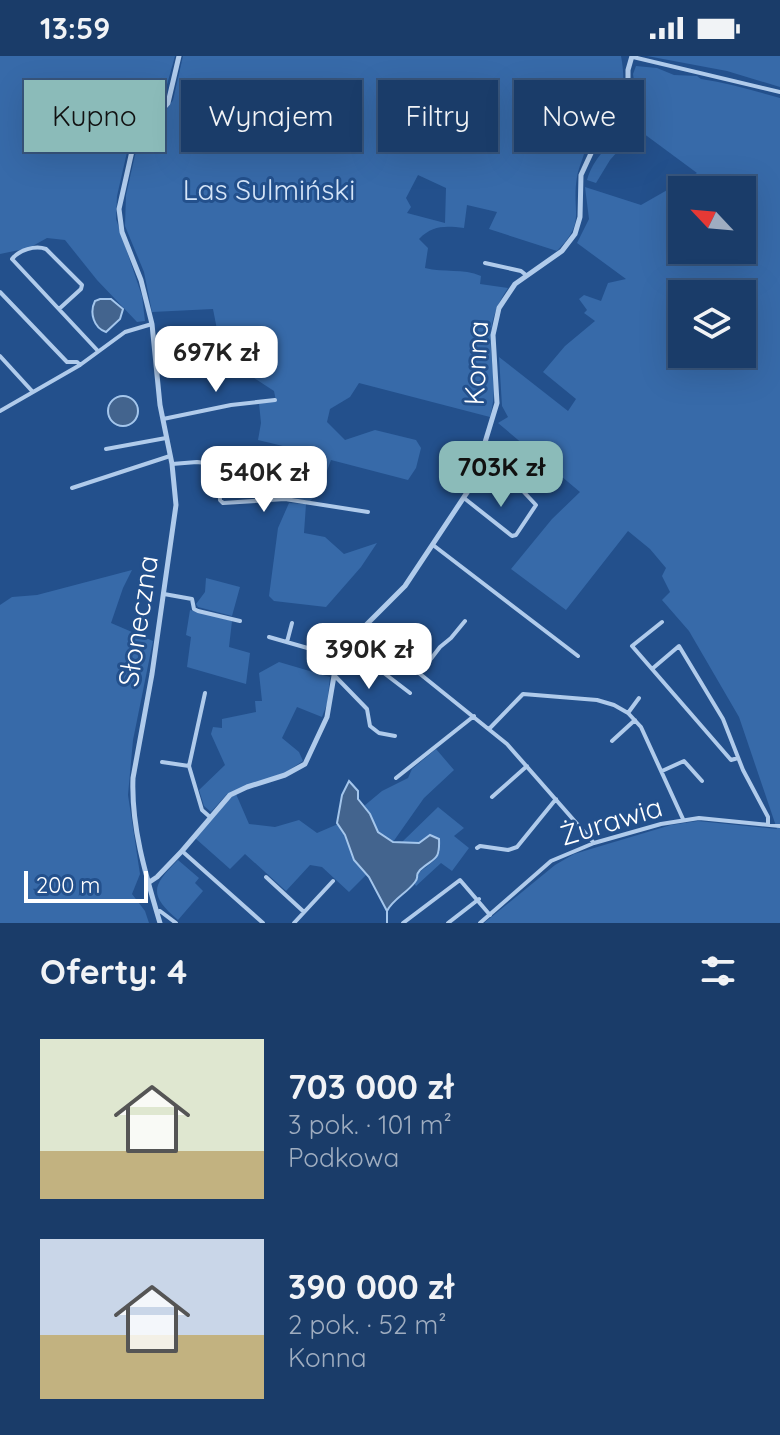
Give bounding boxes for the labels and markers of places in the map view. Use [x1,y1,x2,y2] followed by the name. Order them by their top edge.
[142,326,290,394] pin: 697K zł
[427,441,575,509] pin: 703K zł
[190,446,338,514] pin: 540K zł
[295,623,443,691] pin: 390K zł

